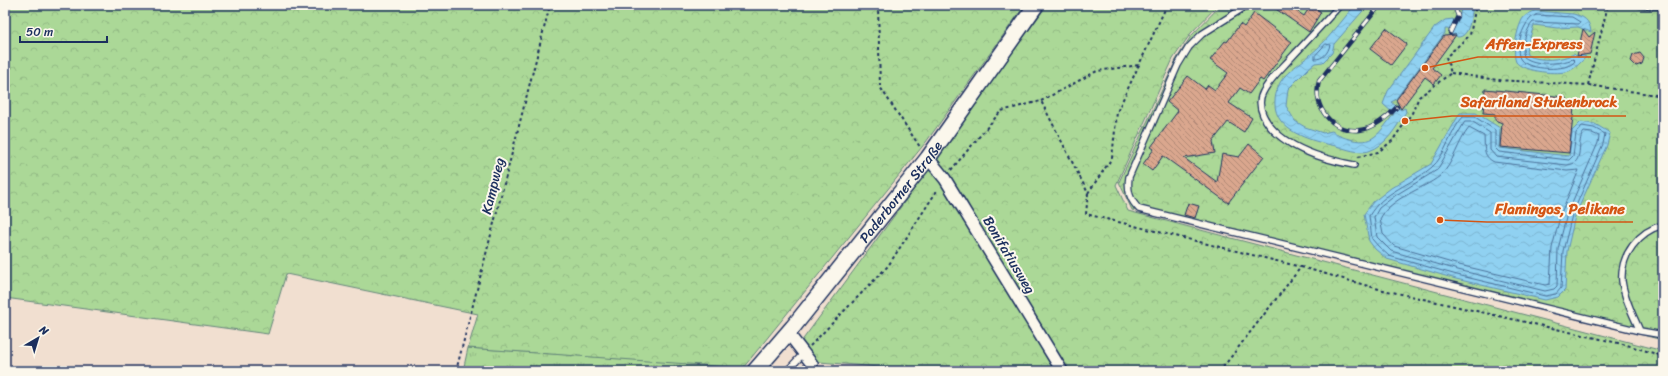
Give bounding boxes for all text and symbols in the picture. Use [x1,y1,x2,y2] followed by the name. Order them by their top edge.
[20,18,107,44] scale bar
[26,21,53,43] text: 50 m
[1478,30,1591,57] callout: Affen-Express
[1485,31,1583,57] text: Affen-Express
[1452,89,1626,116] callout: Safariland Stukenbrock
[1459,89,1618,115] text: Safariland Stukenbrock
[852,135,949,248] street label: Paderborner Straße
[474,155,512,217] street label: Kampweg
[1487,195,1633,222] callout: Flamingos, Pelikane
[1494,196,1625,222] text: Flamingos, Pelikane
[976,211,1042,299] street label: Bonifatiusweg
[18,318,58,358] north arrow
[34,320,53,341] text: N

